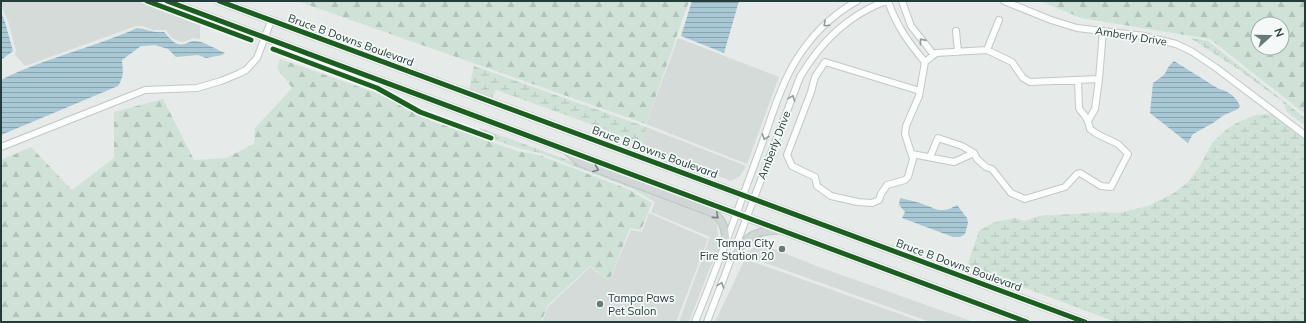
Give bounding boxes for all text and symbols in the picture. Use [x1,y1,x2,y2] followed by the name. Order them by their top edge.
[286,11,416,69] street label: Bruce B Downs Boulevard
[1250,16,1290,56] north arrow
[823,19,831,27] one-way arrow
[1094,23,1168,49] street label: Amberly Drive
[1271,26,1287,39] text: N
[920,38,927,45] one-way arrow
[787,95,795,102] one-way arrow
[755,109,793,181] street label: Amberly Drive
[590,123,720,181] street label: Bruce B Downs Boulevard
[761,133,769,140] one-way arrow
[593,164,600,172] one-way arrow
[712,212,719,219] one-way arrow
[700,236,774,263] place label: Tampa City Fire Station 20
[894,236,1024,294] street label: Bruce B Downs Boulevard
[777,244,787,254] marker: Tampa City Fire Station 20
[716,282,724,289] one-way arrow
[608,291,674,318] place label: Tampa Paws Pet Salon
[595,299,605,309] marker: Tampa Paws Pet Salon

